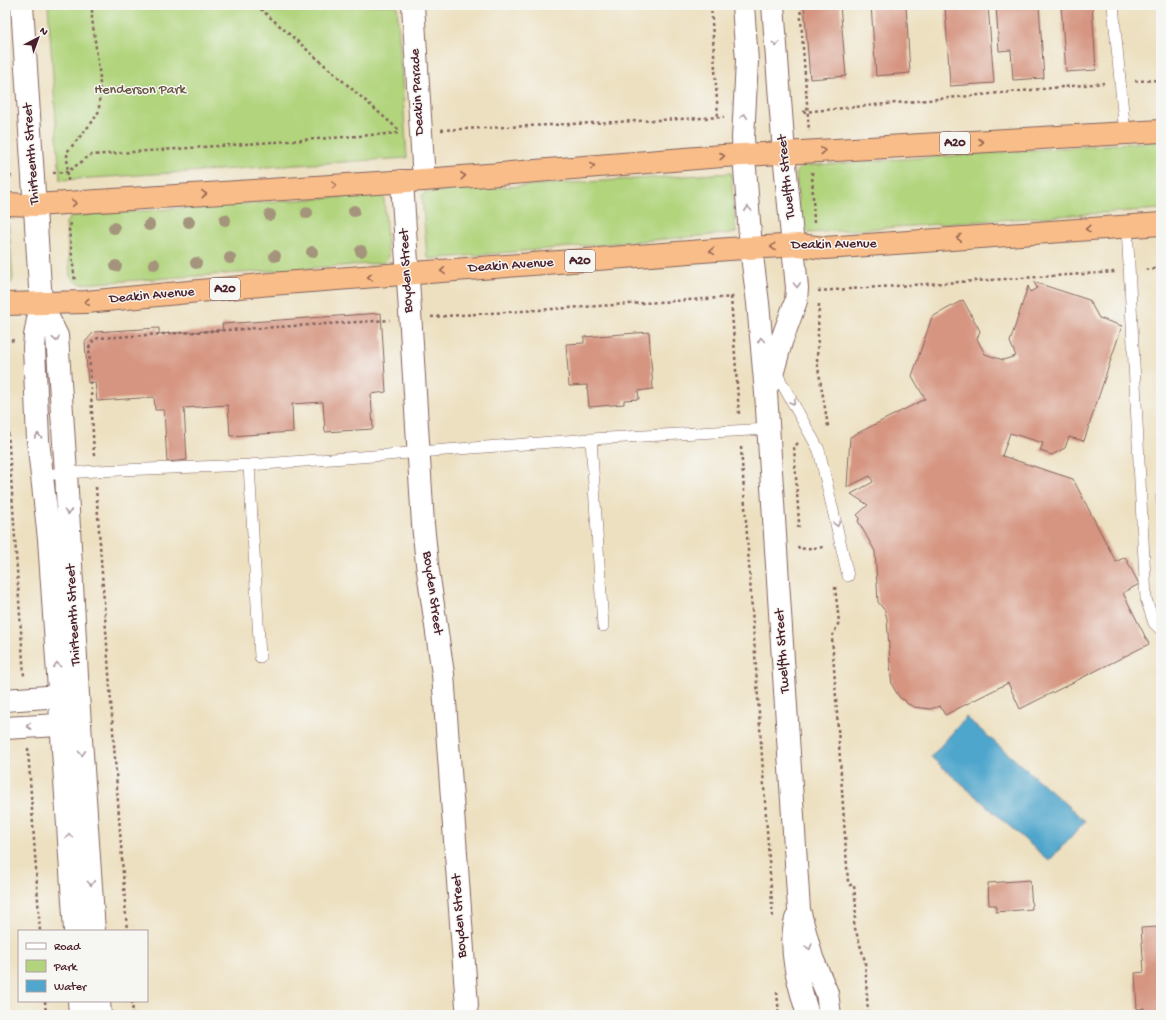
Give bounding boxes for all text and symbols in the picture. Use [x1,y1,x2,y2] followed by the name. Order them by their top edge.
[18,18,58,58] north arrow
[37,25,50,39] text: N
[771,41,780,47] one-way arrow
[407,47,429,137] street label: Deakin Parade
[94,82,187,99] park label: Henderson Park
[20,101,44,206] street label: Thirteenth Street
[740,113,749,119] one-way arrow
[940,132,970,154] road number: A20
[774,133,800,221] street label: Twelfth Street
[978,137,984,146] one-way arrow
[820,146,826,155] one-way arrow
[719,151,725,160] one-way arrow
[589,162,595,171] one-way arrow
[460,172,466,181] one-way arrow
[331,181,337,190] one-way arrow
[201,189,207,198] one-way arrow
[71,198,77,207] one-way arrow
[744,206,753,212] one-way arrow
[1085,224,1091,233] one-way arrow
[396,227,418,314] street label: Boyden Street
[956,234,962,243] one-way arrow
[790,236,878,254] street label: Deakin Avenue
[770,243,776,251] one-way arrow
[709,246,715,255] one-way arrow
[565,250,595,272] road number: A20
[467,254,555,278] street label: Deakin Avenue
[440,267,446,276] one-way arrow
[367,272,373,281] one-way arrow
[210,278,240,300] road number: A20
[792,282,801,288] one-way arrow
[108,284,196,308] street label: Deakin Avenue
[84,297,90,306] one-way arrow
[51,336,60,342] one-way arrow
[757,337,766,343] one-way arrow
[788,398,796,406] one-way arrow
[34,433,42,439] one-way arrow
[64,509,72,515] one-way arrow
[832,521,840,527] one-way arrow
[418,549,446,637] street label: Boyden Street
[63,563,85,667] street label: Thirteenth Street
[771,607,795,695] street label: Twelfth Street
[53,662,62,668] one-way arrow
[26,722,32,731] one-way arrow
[78,750,87,756] one-way arrow
[64,833,73,839] one-way arrow
[449,872,471,960] street label: Boyden Street
[87,880,96,886] one-way arrow
[18,930,148,1002] legend
[54,941,81,955] text: Road
[804,944,813,951] one-way arrow
[53,961,79,975] text: Park
[54,981,88,995] text: Water

